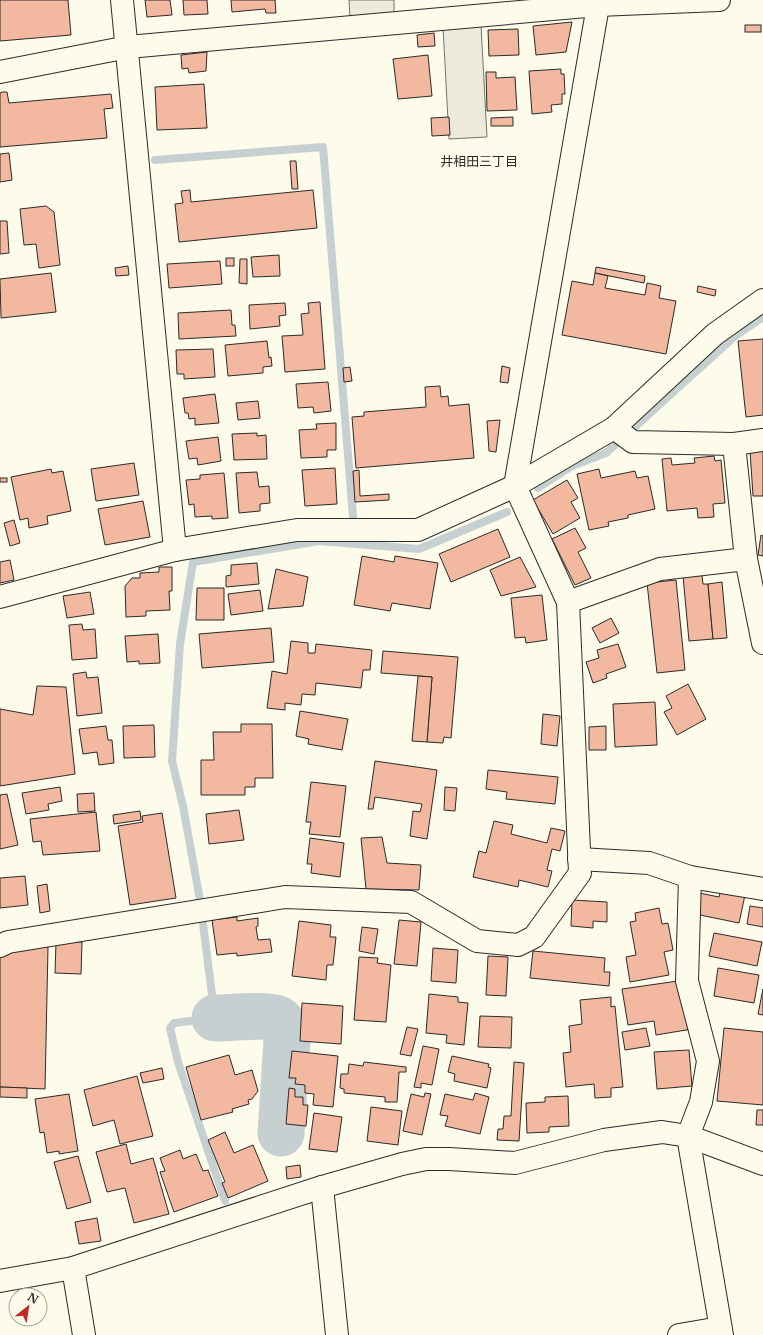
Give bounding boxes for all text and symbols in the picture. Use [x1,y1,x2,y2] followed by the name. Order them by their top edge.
[440,153,518,170] district label: 井相田三丁目
[8,1287,48,1327] north arrow
[25,1290,42,1307] text: N

